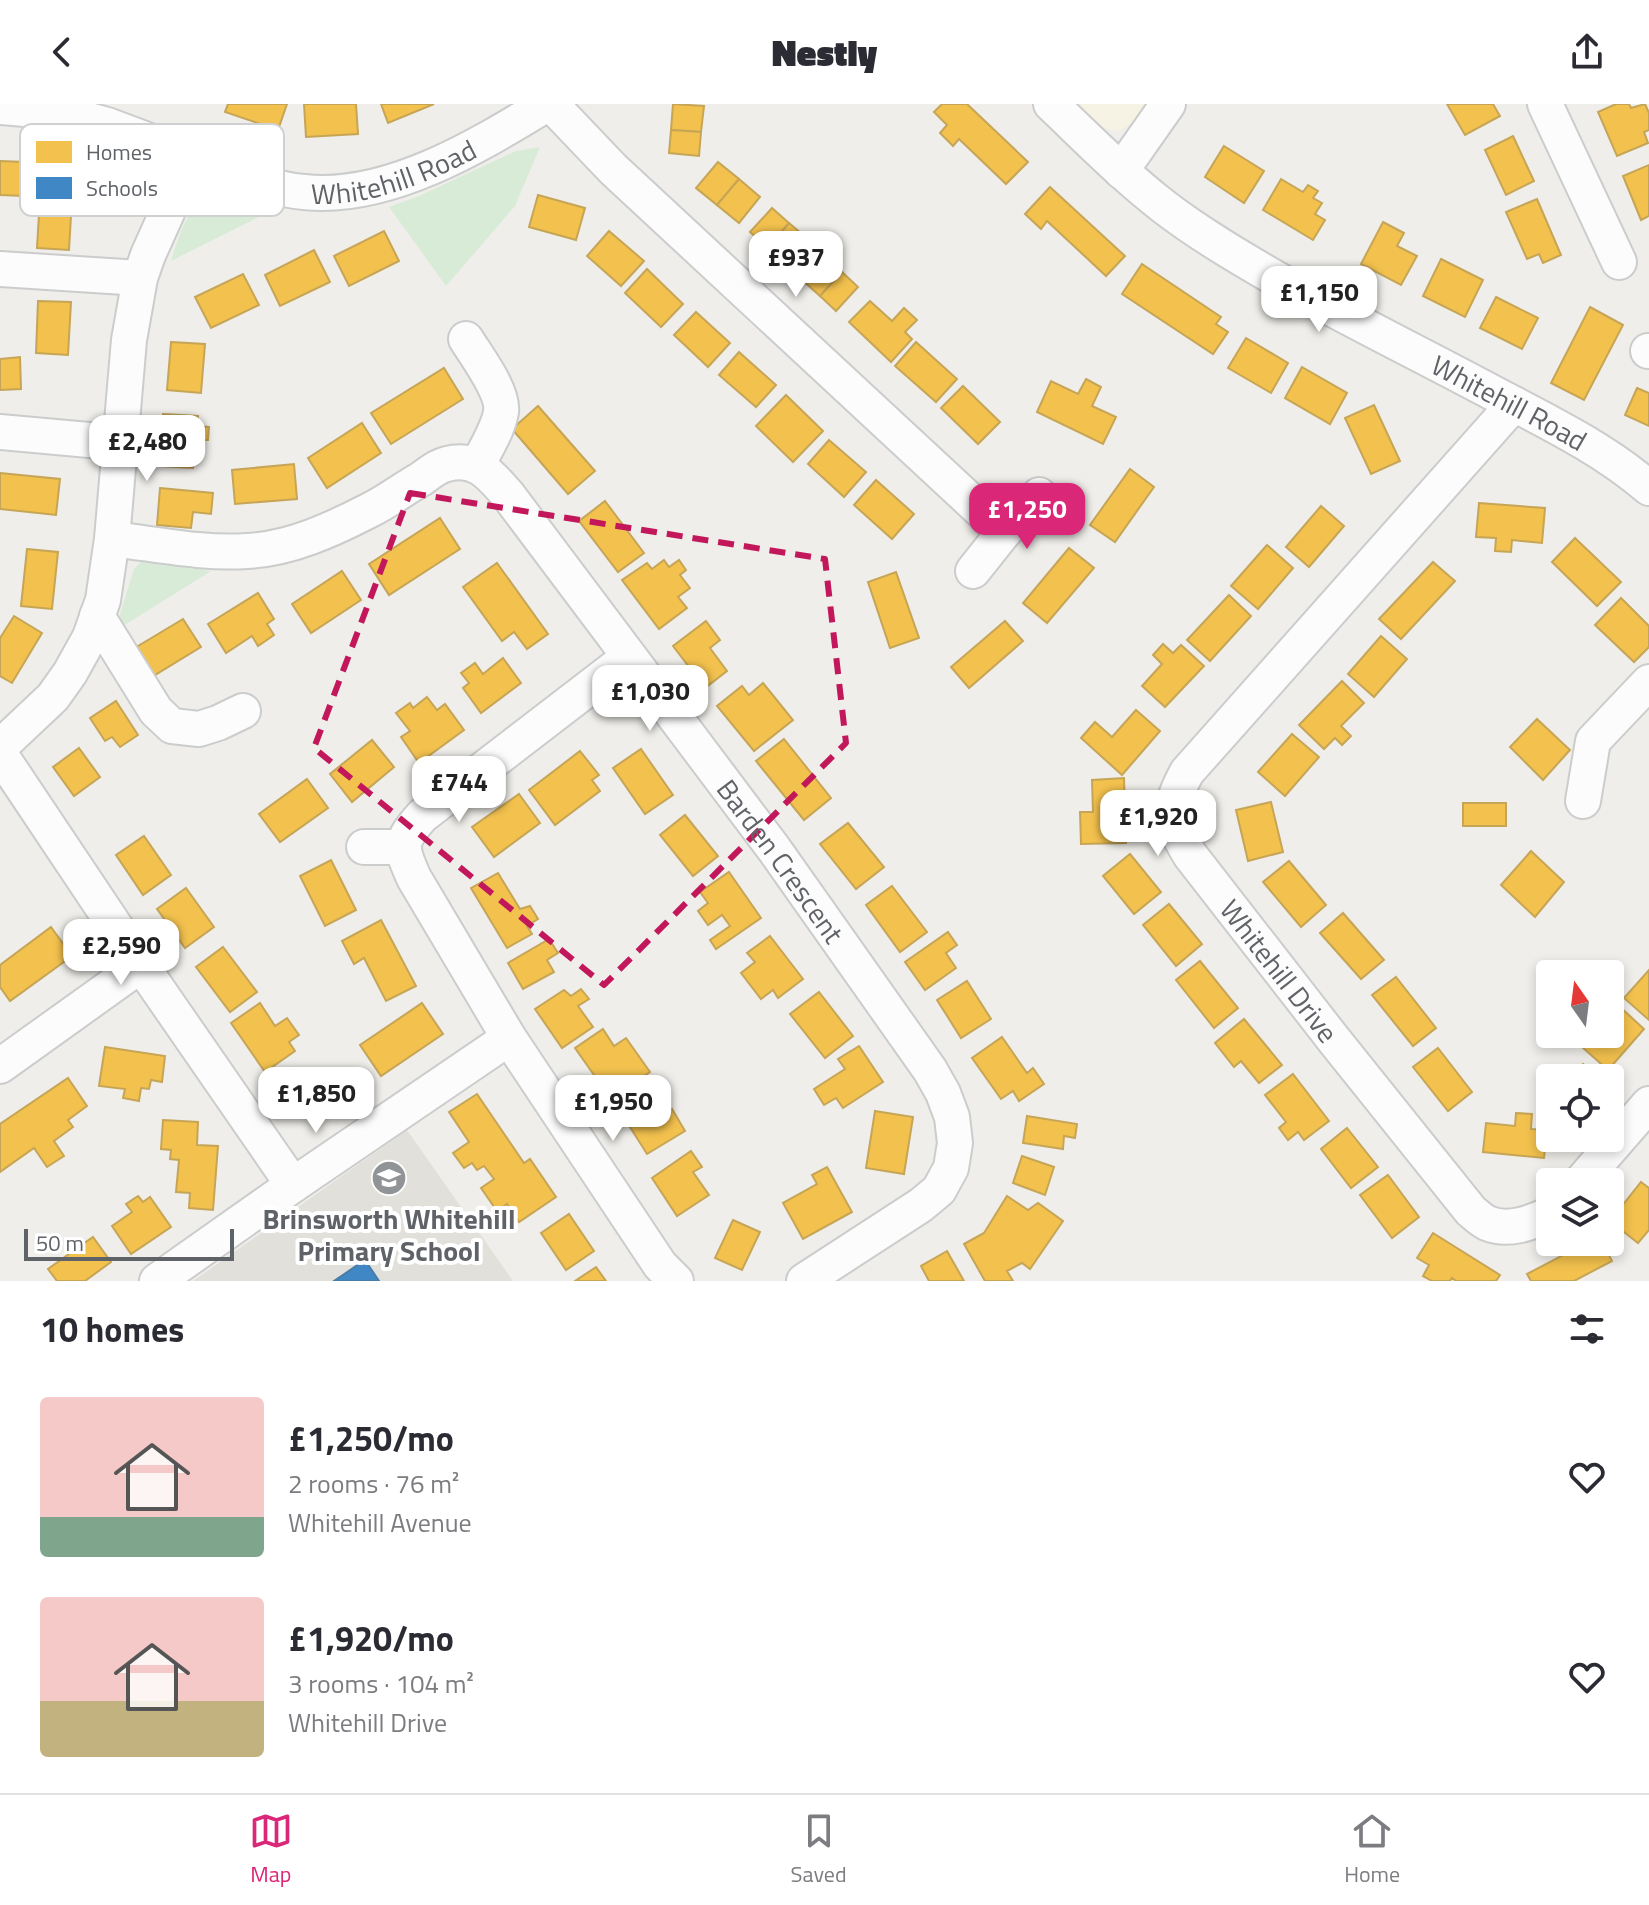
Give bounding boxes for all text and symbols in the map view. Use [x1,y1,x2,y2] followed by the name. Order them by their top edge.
[772,25,877,80] text: Nestly
[40,30,84,74] icon: back
[1565,30,1609,74] icon: share
[20,124,284,216] legend
[311,128,483,215] street label: Whitehill Road
[86,135,152,169] text: Homes
[86,171,158,205] text: Schools
[749,231,843,299] pin: £937
[767,237,825,276] text: £937
[1254,266,1384,334] pin: £1,150
[1279,272,1359,311] text: £1,150
[1424,343,1596,461] street label: Whitehill Road
[82,415,212,483] pin: £2,480
[107,421,187,460] text: £2,480
[962,483,1092,551] pin: £1,250
[987,489,1067,528] text: £1,250
[585,665,715,733] pin: £1,030
[610,671,690,710] text: £1,030
[412,756,506,824] pin: £744
[430,762,488,801] text: £744
[707,770,855,952] street label: Barden Crescent
[1093,790,1223,858] pin: £1,920
[1118,796,1198,835] text: £1,920
[1210,889,1349,1051] street label: Whitehill Drive
[56,919,186,987] pin: £2,590
[81,925,161,964] text: £2,590
[1536,960,1624,1048] north arrow
[1536,960,1624,1256] map controls
[1536,1064,1624,1152] button: locate
[251,1067,381,1135] pin: £1,850
[276,1073,356,1112] text: £1,850
[548,1075,678,1143] pin: £1,950
[573,1081,653,1120] text: £1,950
[370,1159,408,1197] school or university icon: Brinsworth Whitehill Primary School
[1536,1168,1624,1256] button: layers
[262,1197,516,1272] place label: Brinsworth Whitehill Primary School
[24,1225,234,1261] scale bar
[36,1226,84,1260] text: 50 m
[40,1303,184,1355] text: 10 homes
[1565,1307,1609,1351] icon: filters
[288,1412,454,1464] text: £1,250/mo
[104,1429,200,1525] icon: home
[1565,1455,1609,1499] icon: heart
[288,1464,459,1503] text: 2 rooms · 76 m²
[288,1503,472,1542] text: Whitehill Avenue
[288,1612,454,1664] text: £1,920/mo
[104,1629,200,1725] icon: home
[1565,1655,1609,1699] icon: heart
[288,1664,474,1703] text: 3 rooms · 104 m²
[288,1703,447,1742] text: Whitehill Drive
[249,1809,293,1891] tab: Map
[791,1809,847,1891] tab: Saved
[1344,1809,1400,1891] tab: Home

